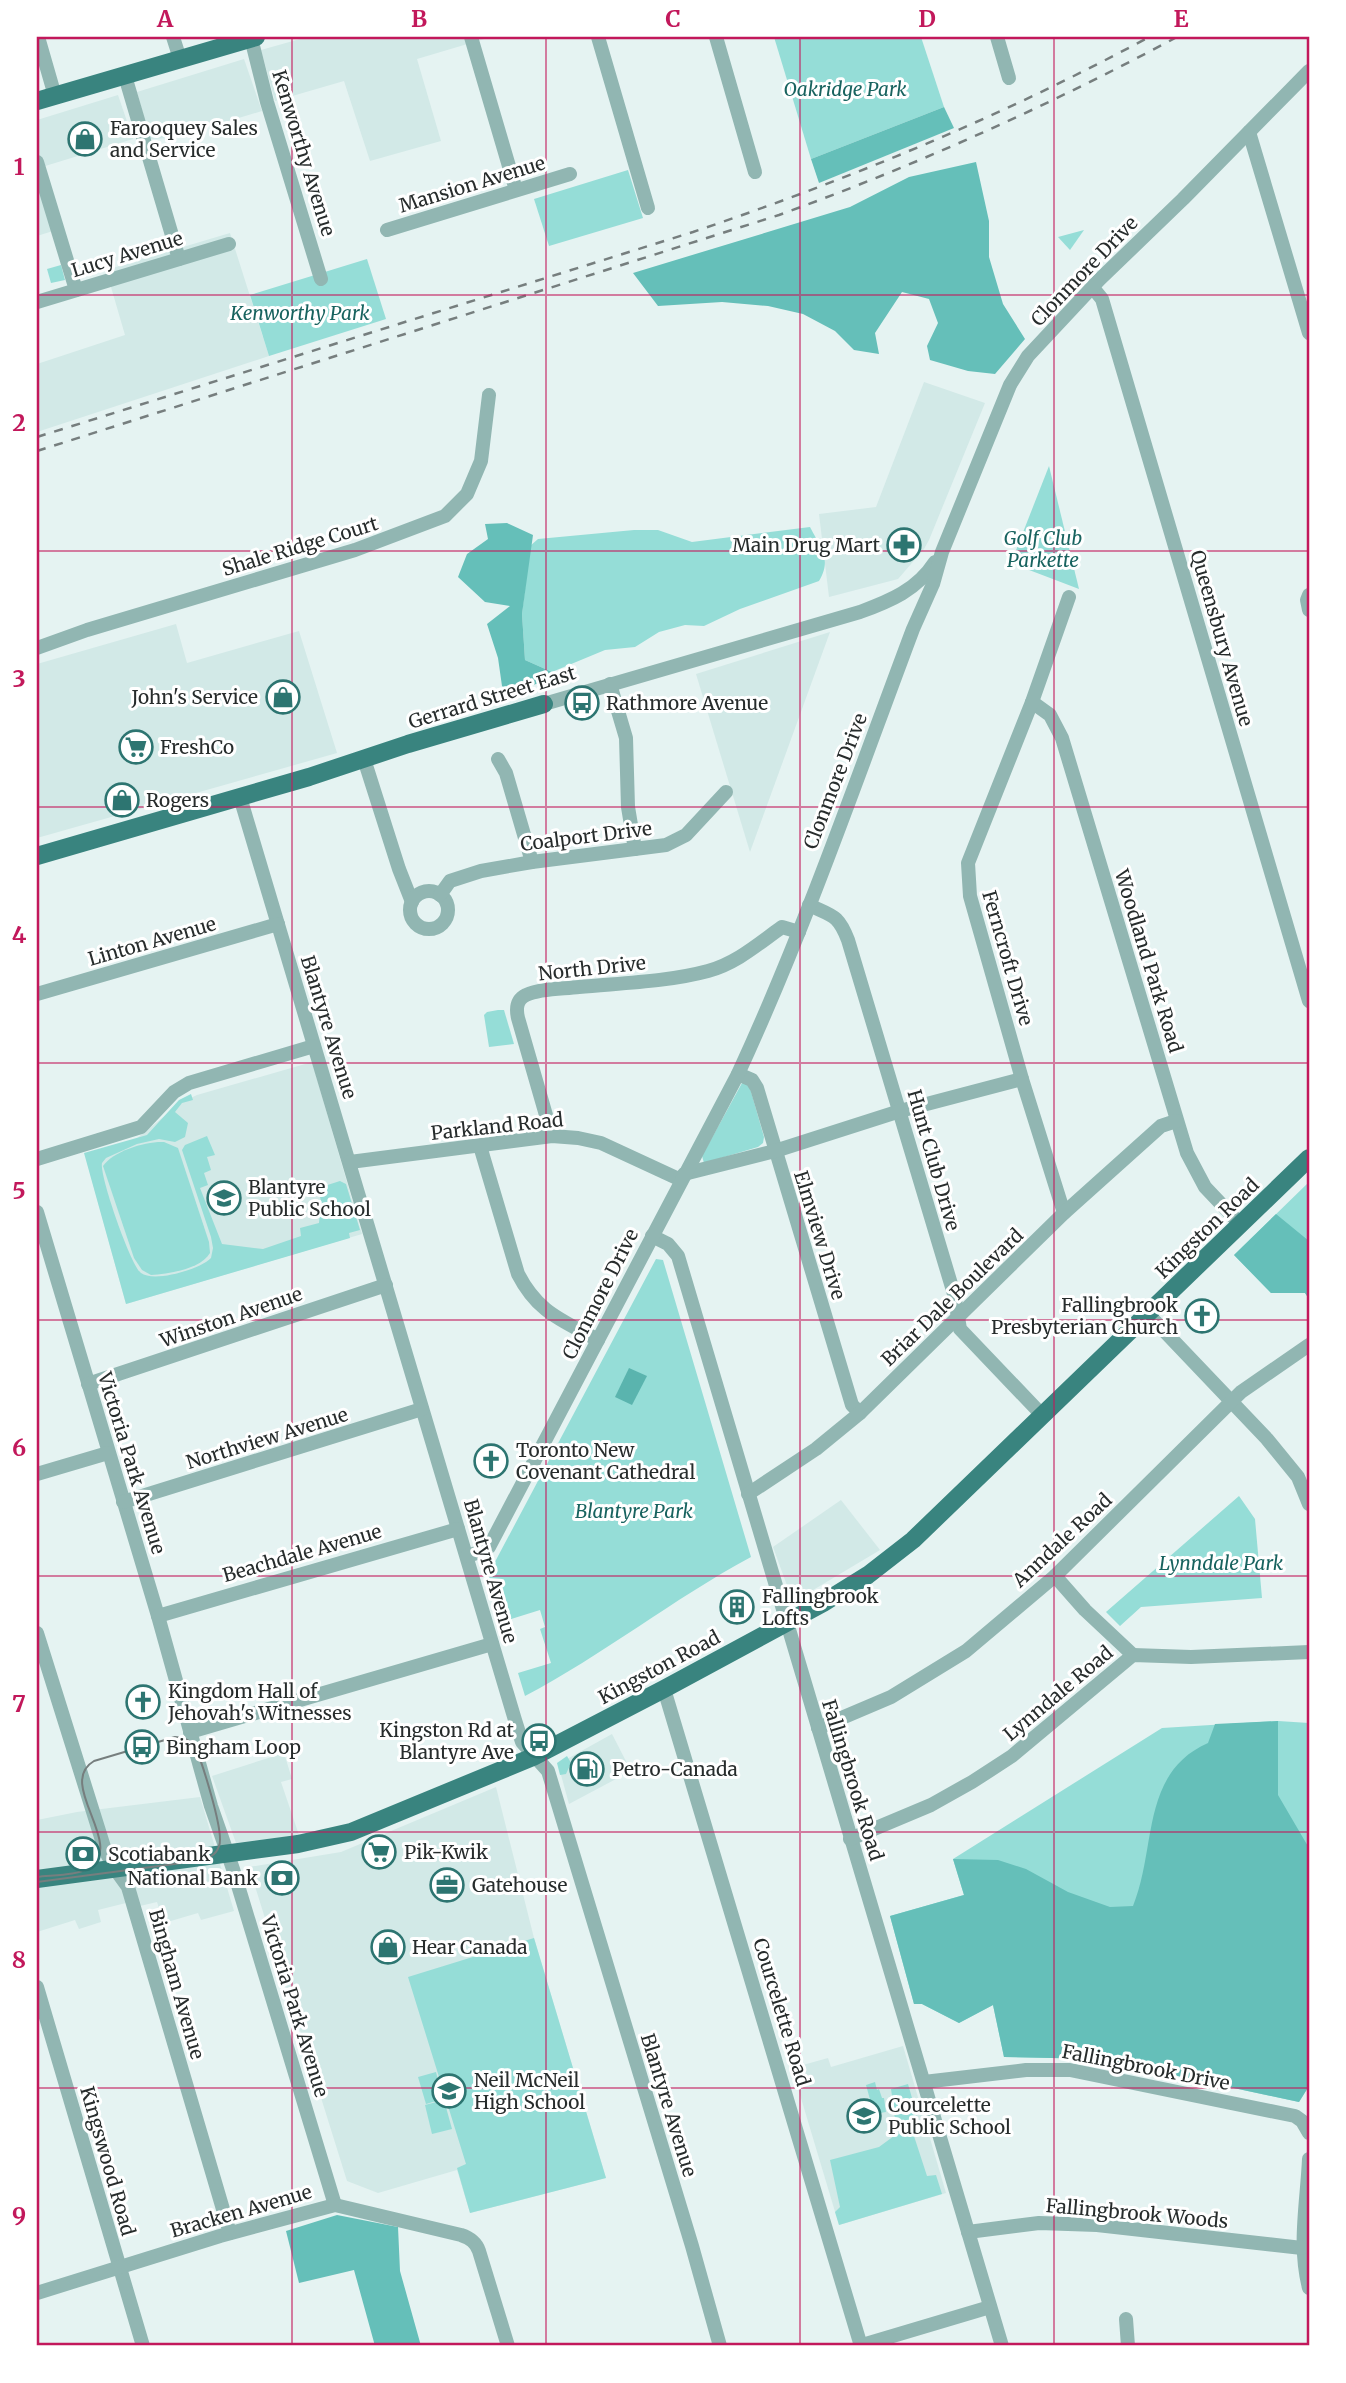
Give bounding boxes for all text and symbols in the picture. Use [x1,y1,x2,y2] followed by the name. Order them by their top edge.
[156,4,174,33] text: A
[411,4,427,33] text: B
[665,4,681,33] text: C
[918,4,936,33] text: D
[1173,4,1189,33] text: E
[267,67,341,239] street label: Kenworthy Avenue
[783,77,907,101] park label: Oakridge Park
[110,116,258,162] place label: Farooquey Sales and Service
[66,120,104,158] shop icon: Farooquey Sales and Service
[396,150,548,218] street label: Mansion Avenue
[14,152,25,181] text: 1
[1026,211,1143,331] street label: Clonmore Drive
[68,226,186,282] street label: Lucy Avenue
[229,301,370,325] park label: Kenworthy Park
[12,408,26,437] text: 2
[219,511,381,581] street label: Shale Ridge Court
[885,526,923,564] pharmacy icon: Main Drug Mart
[1004,526,1082,572] park label: Golf Club Parkette
[732,533,881,557] place label: Main Drug Mart
[1185,547,1259,729] street label: Queensbury Avenue
[405,660,579,734] street label: Gerrard Street East
[12,664,26,693] text: 3
[264,678,302,716] shop icon: John's Service
[563,684,601,722] bus stop icon: Rathmore Avenue
[130,685,258,709] place label: John's Service
[606,691,768,715] place label: Rathmore Avenue
[798,710,872,852] street label: Clonmore Drive
[117,728,155,766] supermarket icon: FreshCo
[160,735,234,759] place label: FreshCo
[103,781,141,819] shop icon: Rogers
[146,788,209,812] place label: Rogers
[519,816,653,856] street label: Coalport Drive
[1109,866,1188,1055] street label: Woodland Park Road
[977,888,1039,1028] street label: Ferncroft Drive
[85,911,219,971] street label: Linton Avenue
[12,920,27,949] text: 4
[537,950,647,986] street label: North Drive
[296,952,362,1102] street label: Blantyre Avenue
[902,1087,966,1233] street label: Hunt Club Drive
[430,1107,564,1145] street label: Parkland Road
[789,1168,851,1302] street label: Elmview Drive
[1150,1173,1264,1283] street label: Kingston Road
[248,1175,371,1221] place label: Blantyre Public School
[12,1176,26,1205] text: 5
[205,1179,243,1217] school or university icon: Blantyre Public School
[876,1223,1028,1371] street label: Briar Dale Boulevard
[557,1225,643,1363] street label: Clonmore Drive
[156,1281,305,1353] street label: Winston Avenue
[991,1293,1178,1339] place label: Fallingbrook Presbyterian Church
[1183,1297,1221,1335] church icon: Fallingbrook Presbyterian Church
[93,1368,171,1557] street label: Victoria Park Avenue
[183,1402,351,1474] street label: Northview Avenue
[12,1433,26,1462] text: 6
[516,1438,695,1484] place label: Toronto New Covenant Cathedral
[472,1442,510,1480] church icon: Toronto New Covenant Cathedral
[1007,1488,1117,1593] street label: Anndale Road
[459,1496,523,1646] street label: Blantyre Avenue
[575,1499,694,1523] park label: Blantyre Park
[220,1519,384,1587] street label: Beachdale Avenue
[1159,1551,1284,1575] park label: Lynndale Park
[762,1584,879,1630] place label: Fallingbrook Lofts
[718,1588,756,1626] building icon: Fallingbrook Lofts
[594,1625,724,1709] street label: Kingston Road
[998,1640,1118,1746] street label: Lynndale Road
[167,1679,352,1725] place label: Kingdom Hall of Jehovah's Witnesses
[124,1683,162,1721] church icon: Kingdom Hall of Jehovah's Witnesses
[12,1689,26,1718] text: 7
[817,1697,889,1863] street label: Fallingbrook Road
[379,1718,515,1764] place label: Kingston Rd at Blantyre Ave
[520,1722,558,1760] bus stop icon: Kingston Rd at Blantyre Ave
[123,1728,161,1766] bus stop icon: Bingham Loop
[166,1735,301,1759] place label: Bingham Loop
[568,1750,606,1788] fuel station icon: Petro-Canada
[612,1757,738,1781] place label: Petro-Canada
[360,1833,398,1871] supermarket icon: Pik-Kwik
[64,1835,102,1873] bank icon: Scotiabank
[404,1840,488,1864] place label: Pik-Kwik
[108,1842,210,1866] place label: Scotiabank
[263,1859,301,1897] bank icon: National Bank
[127,1866,258,1890] place label: National Bank
[428,1866,466,1904] office icon: Gatehouse
[472,1873,567,1897] place label: Gatehouse
[144,1906,210,2062] street label: Bingham Avenue
[256,1911,334,2100] street label: Victoria Park Avenue
[369,1928,407,1966] shop icon: Hear Canada
[412,1935,528,1959] place label: Hear Canada
[748,1935,816,2089] street label: Courcelette Road
[12,1945,26,1974] text: 8
[636,2030,702,2180] street label: Blantyre Avenue
[1060,2039,1232,2095] street label: Fallingbrook Drive
[474,2068,585,2114] place label: Neil McNeil High School
[430,2072,468,2110] school or university icon: Neil McNeil High School
[75,2084,141,2238] street label: Kingswood Road
[888,2093,1011,2139] place label: Courcelette Public School
[845,2097,883,2135] school or university icon: Courcelette Public School
[168,2179,315,2243] street label: Bracken Avenue
[1045,2193,1229,2233] street label: Fallingbrook Woods
[12,2201,26,2230] text: 9

